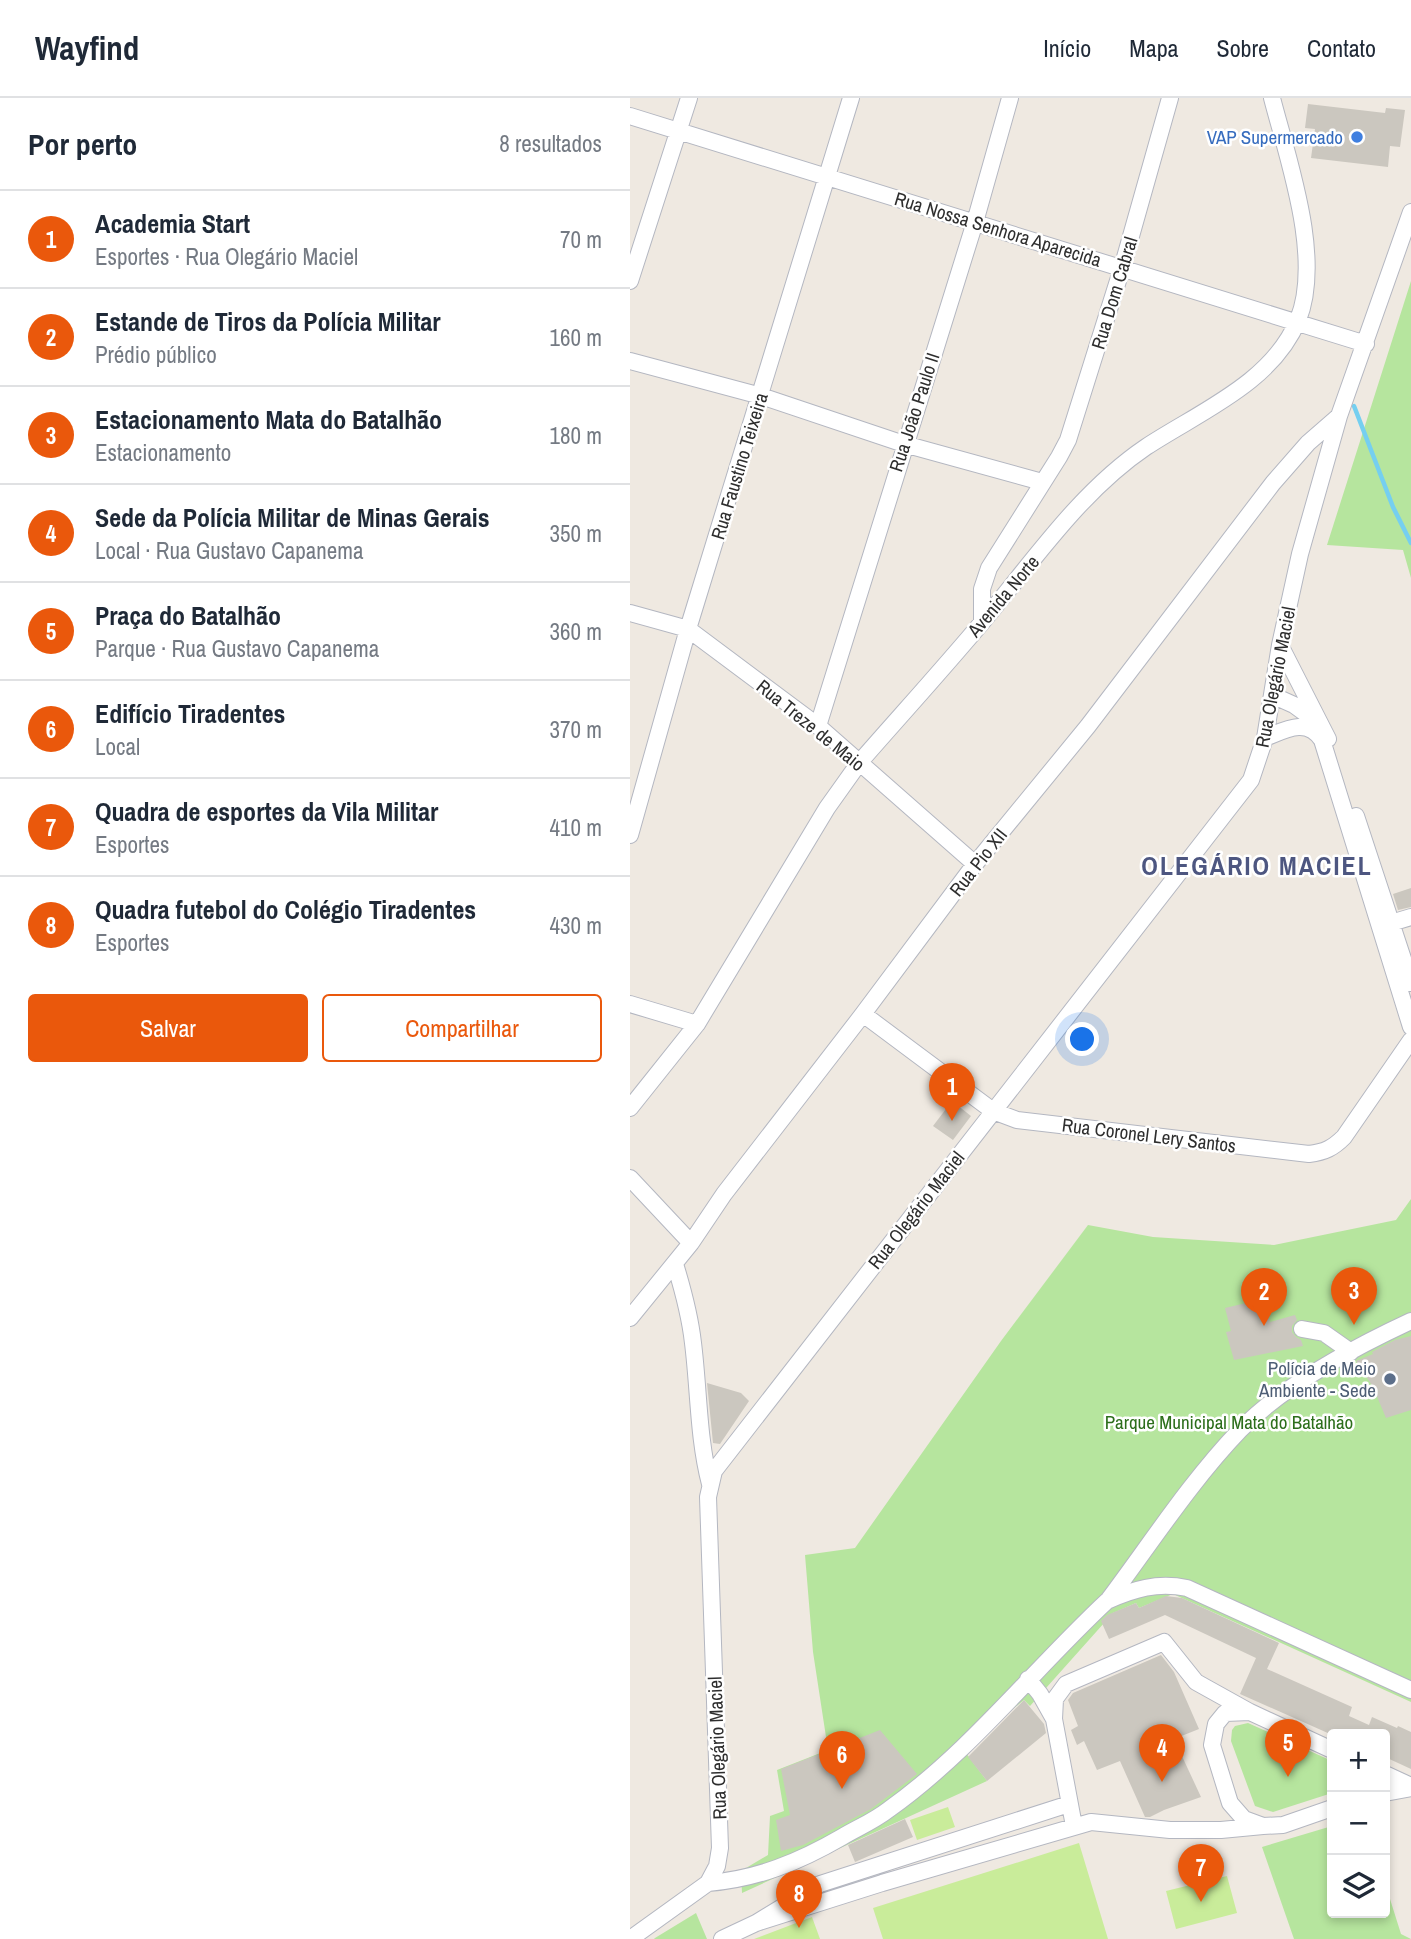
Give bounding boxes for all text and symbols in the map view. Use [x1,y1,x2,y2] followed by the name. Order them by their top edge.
[35,26,139,70] text: Wayfind
[1043,32,1091,64] text: Início
[1129,32,1179,64] text: Mapa
[1217,32,1269,64] text: Sobre
[1307,32,1376,64] text: Contato
[28,124,137,164] text: Por perto
[1207,124,1343,150] place label: VAP Supermercado
[499,128,602,159] text: 8 resultados
[1349,129,1365,145] marker: VAP Supermercado
[891,185,1105,273] street label: Rua Nossa Senhora Aparecida
[95,206,250,241] text: Academia Start
[46,224,56,255] text: 1
[560,224,602,255] text: 70 m
[1085,234,1143,352] street label: Rua Dom Cabral
[95,241,358,272] text: Esportes · Rua Olegário Maciel
[95,304,441,339] text: Estande de Tiros da Polícia Militar
[46,322,56,353] text: 2
[550,322,602,353] text: 160 m
[95,339,217,370] text: Prédio público
[882,349,946,475] street label: Rua João Paulo II
[704,389,774,543] street label: Rua Faustino Teixeira
[95,402,442,437] text: Estacionamento Mata do Batalhão
[46,420,56,451] text: 3
[550,420,602,451] text: 180 m
[95,437,231,468] text: Estacionamento
[95,500,490,535] text: Sede da Polícia Militar de Minas Gerais
[46,518,56,549] text: 4
[550,518,602,549] text: 350 m
[95,535,363,566] text: Local · Rua Gustavo Capanema
[960,550,1045,643] street label: Avenida Norte
[95,598,281,633] text: Praça do Batalhão
[1249,604,1301,750] street label: Rua Olegário Maciel
[46,616,56,647] text: 5
[550,616,602,647] text: 360 m
[95,633,379,664] text: Parque · Rua Gustavo Capanema
[751,673,871,777] street label: Rua Treze de Maio
[95,696,285,731] text: Edifício Tiradentes
[46,714,56,745] text: 6
[550,714,602,745] text: 370 m
[95,731,140,762] text: Local
[95,794,438,829] text: Quadra de esportes da Vila Militar
[46,812,56,843] text: 7
[550,812,602,843] text: 410 m
[943,823,1013,901] street label: Rua Pio XII
[95,829,169,860] text: Esportes
[1141,848,1373,883] district label: OLEGÁRIO MACIEL
[95,892,476,927] text: Quadra futebol do Colégio Tiradentes
[46,910,56,941] text: 8
[550,910,602,941] text: 430 m
[95,927,169,958] text: Esportes
[28,994,308,1062] button: Salvar
[322,994,602,1062] button: Compartilhar
[1065,1022,1099,1056] your location
[929,1063,975,1121] pin: 1
[1061,1111,1238,1159] street label: Rua Coronel Lery Santos
[862,1146,970,1274] street label: Rua Olegário Maciel
[1331,1267,1377,1325] pin: 3
[1241,1268,1287,1326] pin: 2
[1258,1355,1376,1403] place label: Polícia de Meio Ambiente - Sede
[1382,1371,1398,1387] marker: Polícia de Meio Ambiente - Sede
[1105,1409,1353,1435] park label: Parque Municipal Mata do Batalhão
[702,1676,732,1820] street label: Rua Olegário Maciel
[1265,1719,1311,1777] pin: 5
[1139,1724,1185,1782] pin: 4
[1327,1729,1390,1918] map controls
[1327,1729,1390,1792] button: +
[819,1731,865,1789] pin: 6
[1327,1792,1390,1855] button: −
[1178,1844,1224,1902] pin: 7
[1327,1855,1390,1918] button: layers
[776,1870,822,1928] pin: 8

